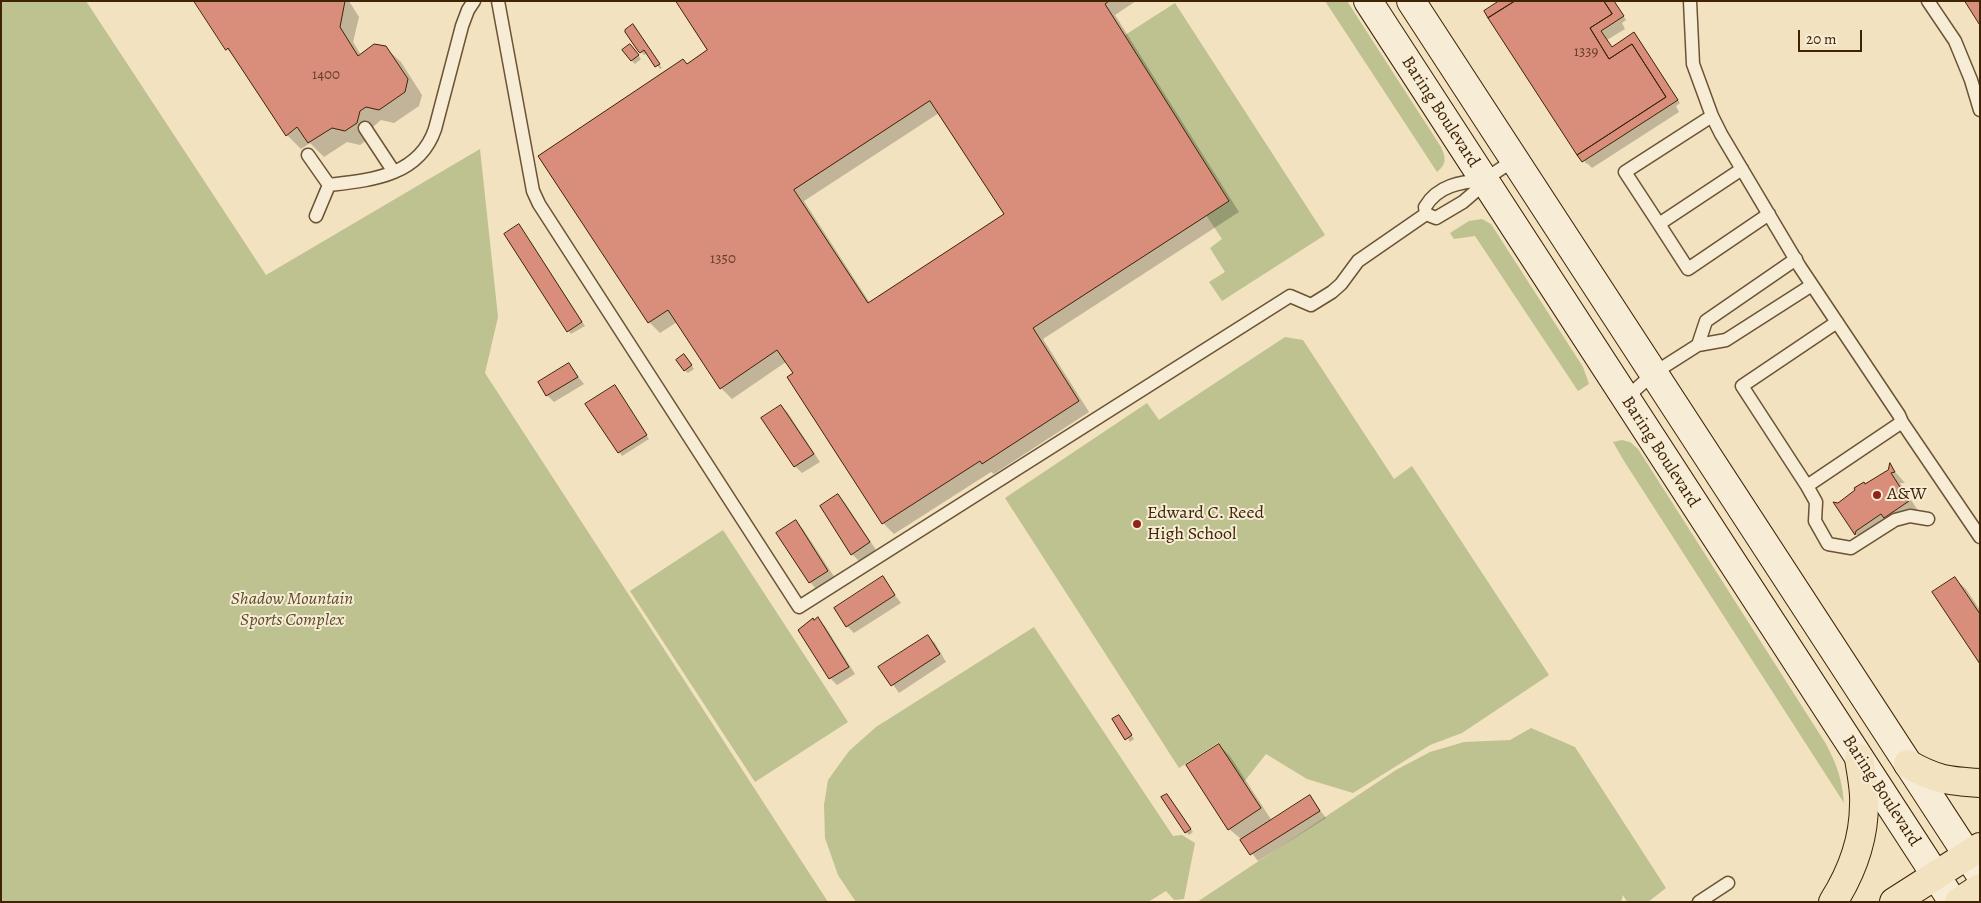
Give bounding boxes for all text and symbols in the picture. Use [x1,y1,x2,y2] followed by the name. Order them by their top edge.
[1801,20,1865,52] scale bar
[1806,29,1837,49] text: 20 m
[1574,43,1598,61] house number: 1339
[1396,53,1484,171] street label: Baring Boulevard
[312,66,340,84] house number: 1400
[710,250,736,268] house number: 1350
[1616,393,1704,511] street label: Baring Boulevard
[1887,484,1927,506] place label: A&W
[1871,489,1883,501] marker: A&W
[1147,503,1264,546] place label: Edward C. Reed High School
[1131,518,1143,530] marker: Edward C. Reed High School
[231,589,353,632] park label: Shadow Mountain Sports Complex
[1837,732,1925,850] street label: Baring Boulevard

